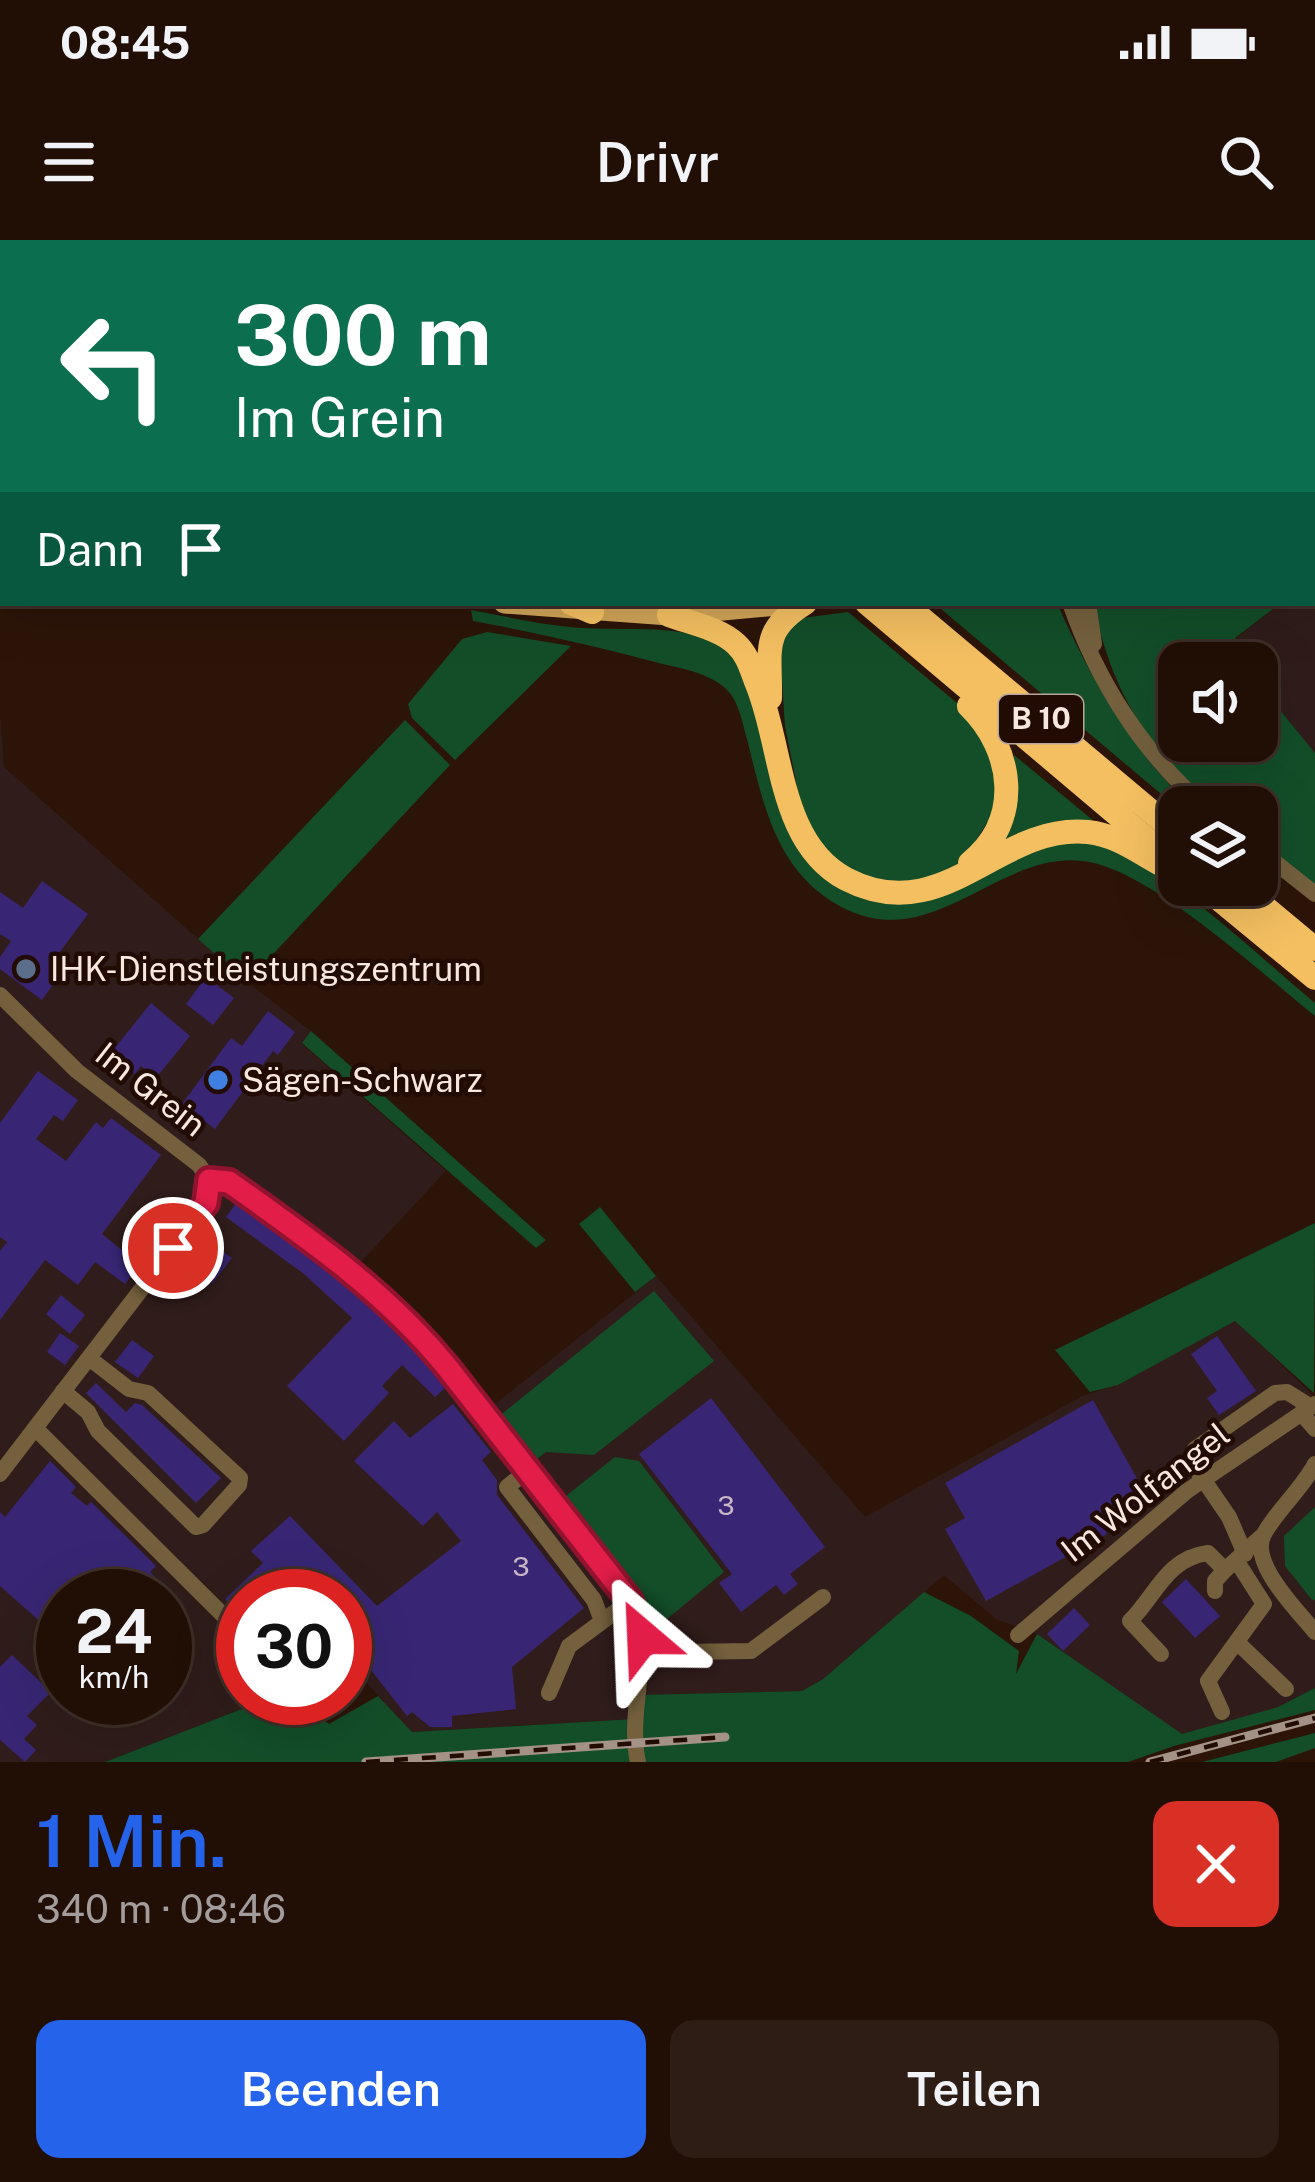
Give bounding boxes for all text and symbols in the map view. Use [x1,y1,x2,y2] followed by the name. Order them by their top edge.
[60,16,190,69] text: 08:45
[36,129,102,195] icon: menu
[1213,129,1279,195] icon: search
[596,131,719,194] text: Drivr
[234,285,492,384] text: 300 m
[36,288,192,444] icon: left
[234,386,445,449] text: Im Grein
[168,516,234,582] icon: arrive
[36,523,144,576] text: Dann
[1158,642,1278,906] map controls
[1158,642,1278,762] button: sound
[999,695,1083,743] road number: B 10
[1158,786,1278,906] button: layers
[50,950,482,988] place label: IHK-Dienstleistungszentrum
[13,956,39,982] marker: IHK-Dienstleistungszentrum
[89,1034,213,1144] street label: Im Grein
[242,1061,483,1099] place label: Sägen-Schwarz
[205,1067,231,1093] marker: Sägen-Schwarz
[122,1197,224,1299] pin
[140,1215,206,1281] icon: arrive
[1054,1415,1236,1569] street label: Im Wolfangel
[717,1489,735,1521] house number: 3
[512,1550,530,1582] house number: 3
[216,1569,372,1725] speed limit sign: 30
[580,1574,706,1700] position arrow
[75,1596,153,1667] text: 24
[79,1659,149,1695] text: km/h
[36,1799,227,1883] text: 1 Min.
[1153,1801,1279,1927] button: close
[36,1886,286,1932] text: 340 m · 08:46
[36,2020,646,2158] button: Beenden
[670,2020,1279,2158] button: Teilen

